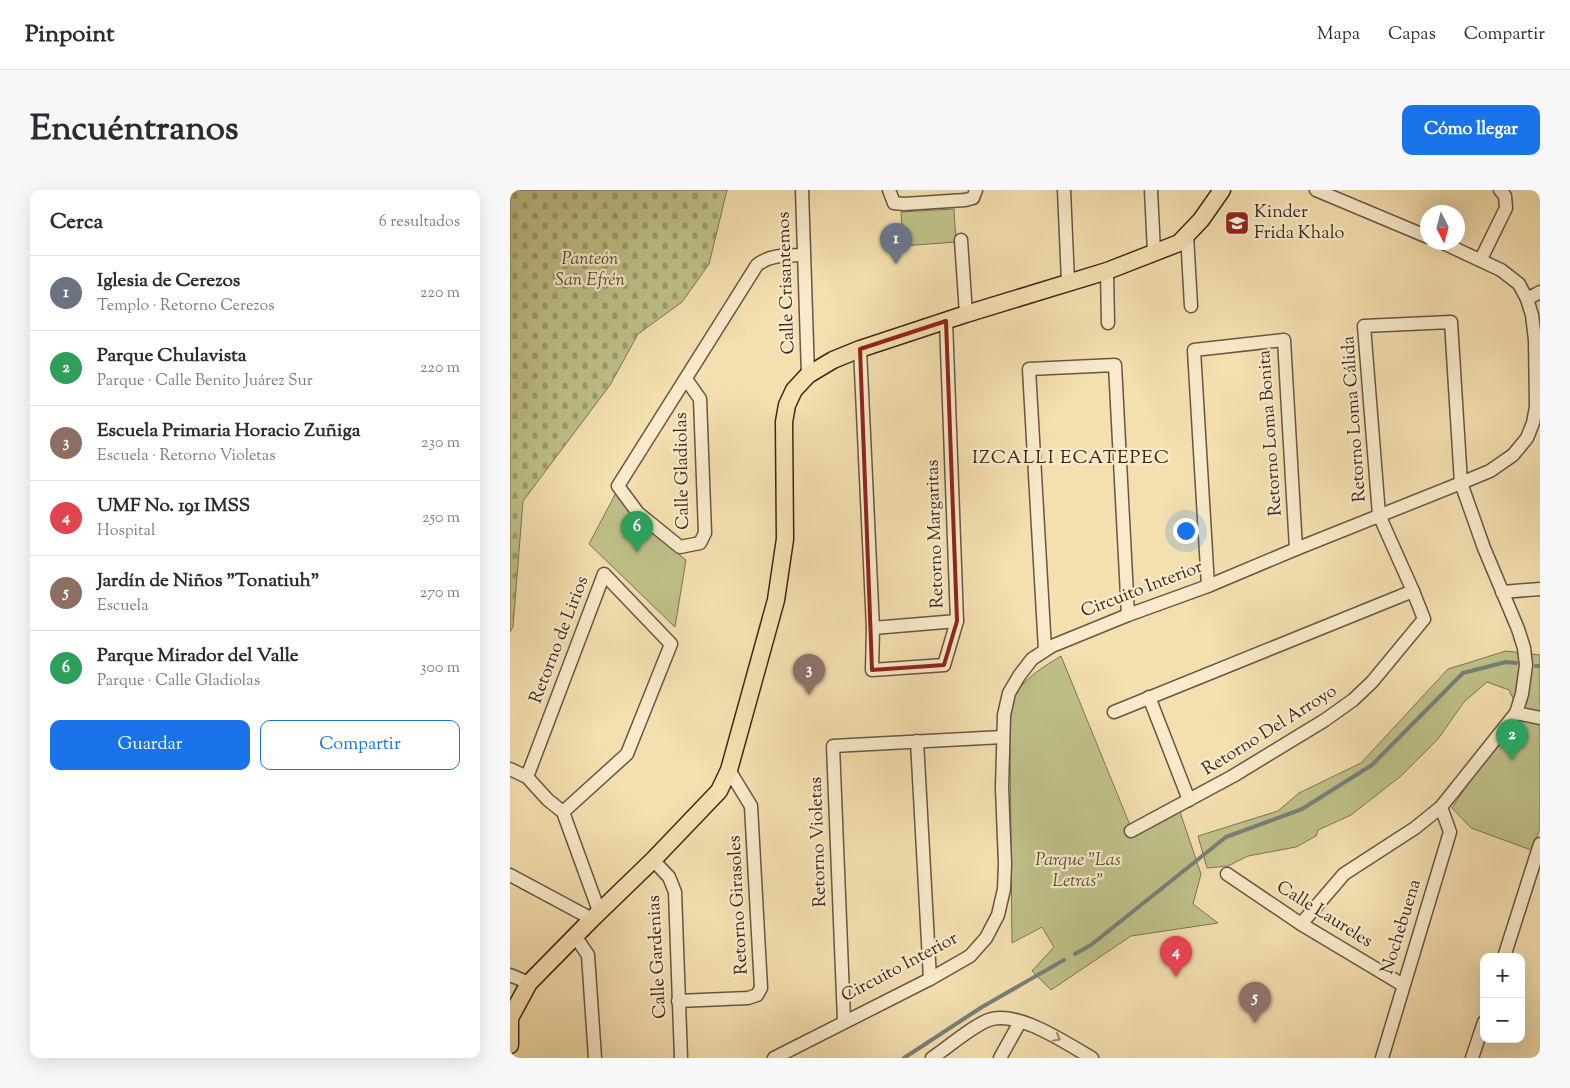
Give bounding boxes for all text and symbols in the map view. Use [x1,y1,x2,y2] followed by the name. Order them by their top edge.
[25,18,114,52] text: Pinpoint
[1317,22,1360,48] text: Mapa
[1388,22,1436,48] text: Capas
[1464,22,1545,48] text: Compartir
[30,105,239,156] text: Encuéntranos
[1402,105,1540,155] button: Cómo llegar
[1254,200,1345,247] place label: Kinder Frida Khalo
[1420,205,1465,250] north arrow
[50,208,103,238] text: Cerca
[1224,210,1250,236] school or university icon: Kinder Frida Khalo
[379,211,460,234] text: 6 resultados
[772,211,802,355] street label: Calle Crisantemos
[880,223,912,264] pin: 1
[555,247,626,294] park label: Panteón San Efrén
[97,268,240,295] text: Iglesia de Cerezos
[63,282,69,305] text: 1
[420,282,460,305] text: 220 m
[97,295,275,318] text: Templo · Retorno Cerezos
[1336,335,1374,503] street label: Retorno Loma Cálida
[97,343,246,370] text: Parque Chulavista
[1252,349,1290,517] street label: Retorno Loma Bonita
[62,357,70,380] text: 2
[420,357,460,380] text: 220 m
[97,370,313,393] text: Parque · Calle Benito Juárez Sur
[669,412,697,530] street label: Calle Gladiolas
[97,418,360,445] text: Escuela Primaria Horacio Zuñiga
[63,432,69,455] text: 3
[421,432,460,455] text: 230 m
[97,445,275,468] text: Escuela · Retorno Violetas
[972,445,1170,472] district label: IZCALLI ECATEPEC
[920,459,952,609] street label: Retorno Margaritas
[97,493,250,520] text: UMF No. 191 IMSS
[62,507,70,530] text: 4
[422,507,460,530] text: 250 m
[621,511,653,552] pin: 6
[1173,518,1199,544] your location
[97,520,155,543] text: Hospital
[1077,555,1207,625] street label: Circuito Interior
[97,568,319,595] text: Jardín de Niños "Tonatiuh"
[524,573,596,707] street label: Retorno de Lirios
[63,582,69,605] text: 5
[420,582,460,605] text: 270 m
[97,595,149,618] text: Escuela
[97,643,299,670] text: Parque Mirador del Valle
[793,654,825,695] pin: 3
[62,657,70,680] text: 6
[420,657,460,680] text: 300 m
[97,670,260,693] text: Parque · Calle Gladiolas
[1198,679,1343,783] street label: Retorno Del Arroyo
[1496,719,1528,760] pin: 2
[50,720,250,770] button: Guardar
[260,720,460,770] button: Compartir
[804,776,834,908] street label: Retorno Violetas
[722,835,756,975] street label: Retorno Girasoles
[1035,848,1121,895] park label: Parque "Las Letras"
[1271,875,1377,955] street label: Calle Laureles
[1375,876,1429,978] street label: Nochebuena
[642,895,674,1019] street label: Calle Gardenias
[837,926,963,1010] street label: Circuito Interior
[1160,936,1192,977] pin: 4
[1480,953,1525,1043] map controls
[1480,953,1525,998] button: +
[1239,982,1271,1023] pin: 5
[1480,998,1525,1043] button: −
[1051,1032,1060,1042] one-way arrow

